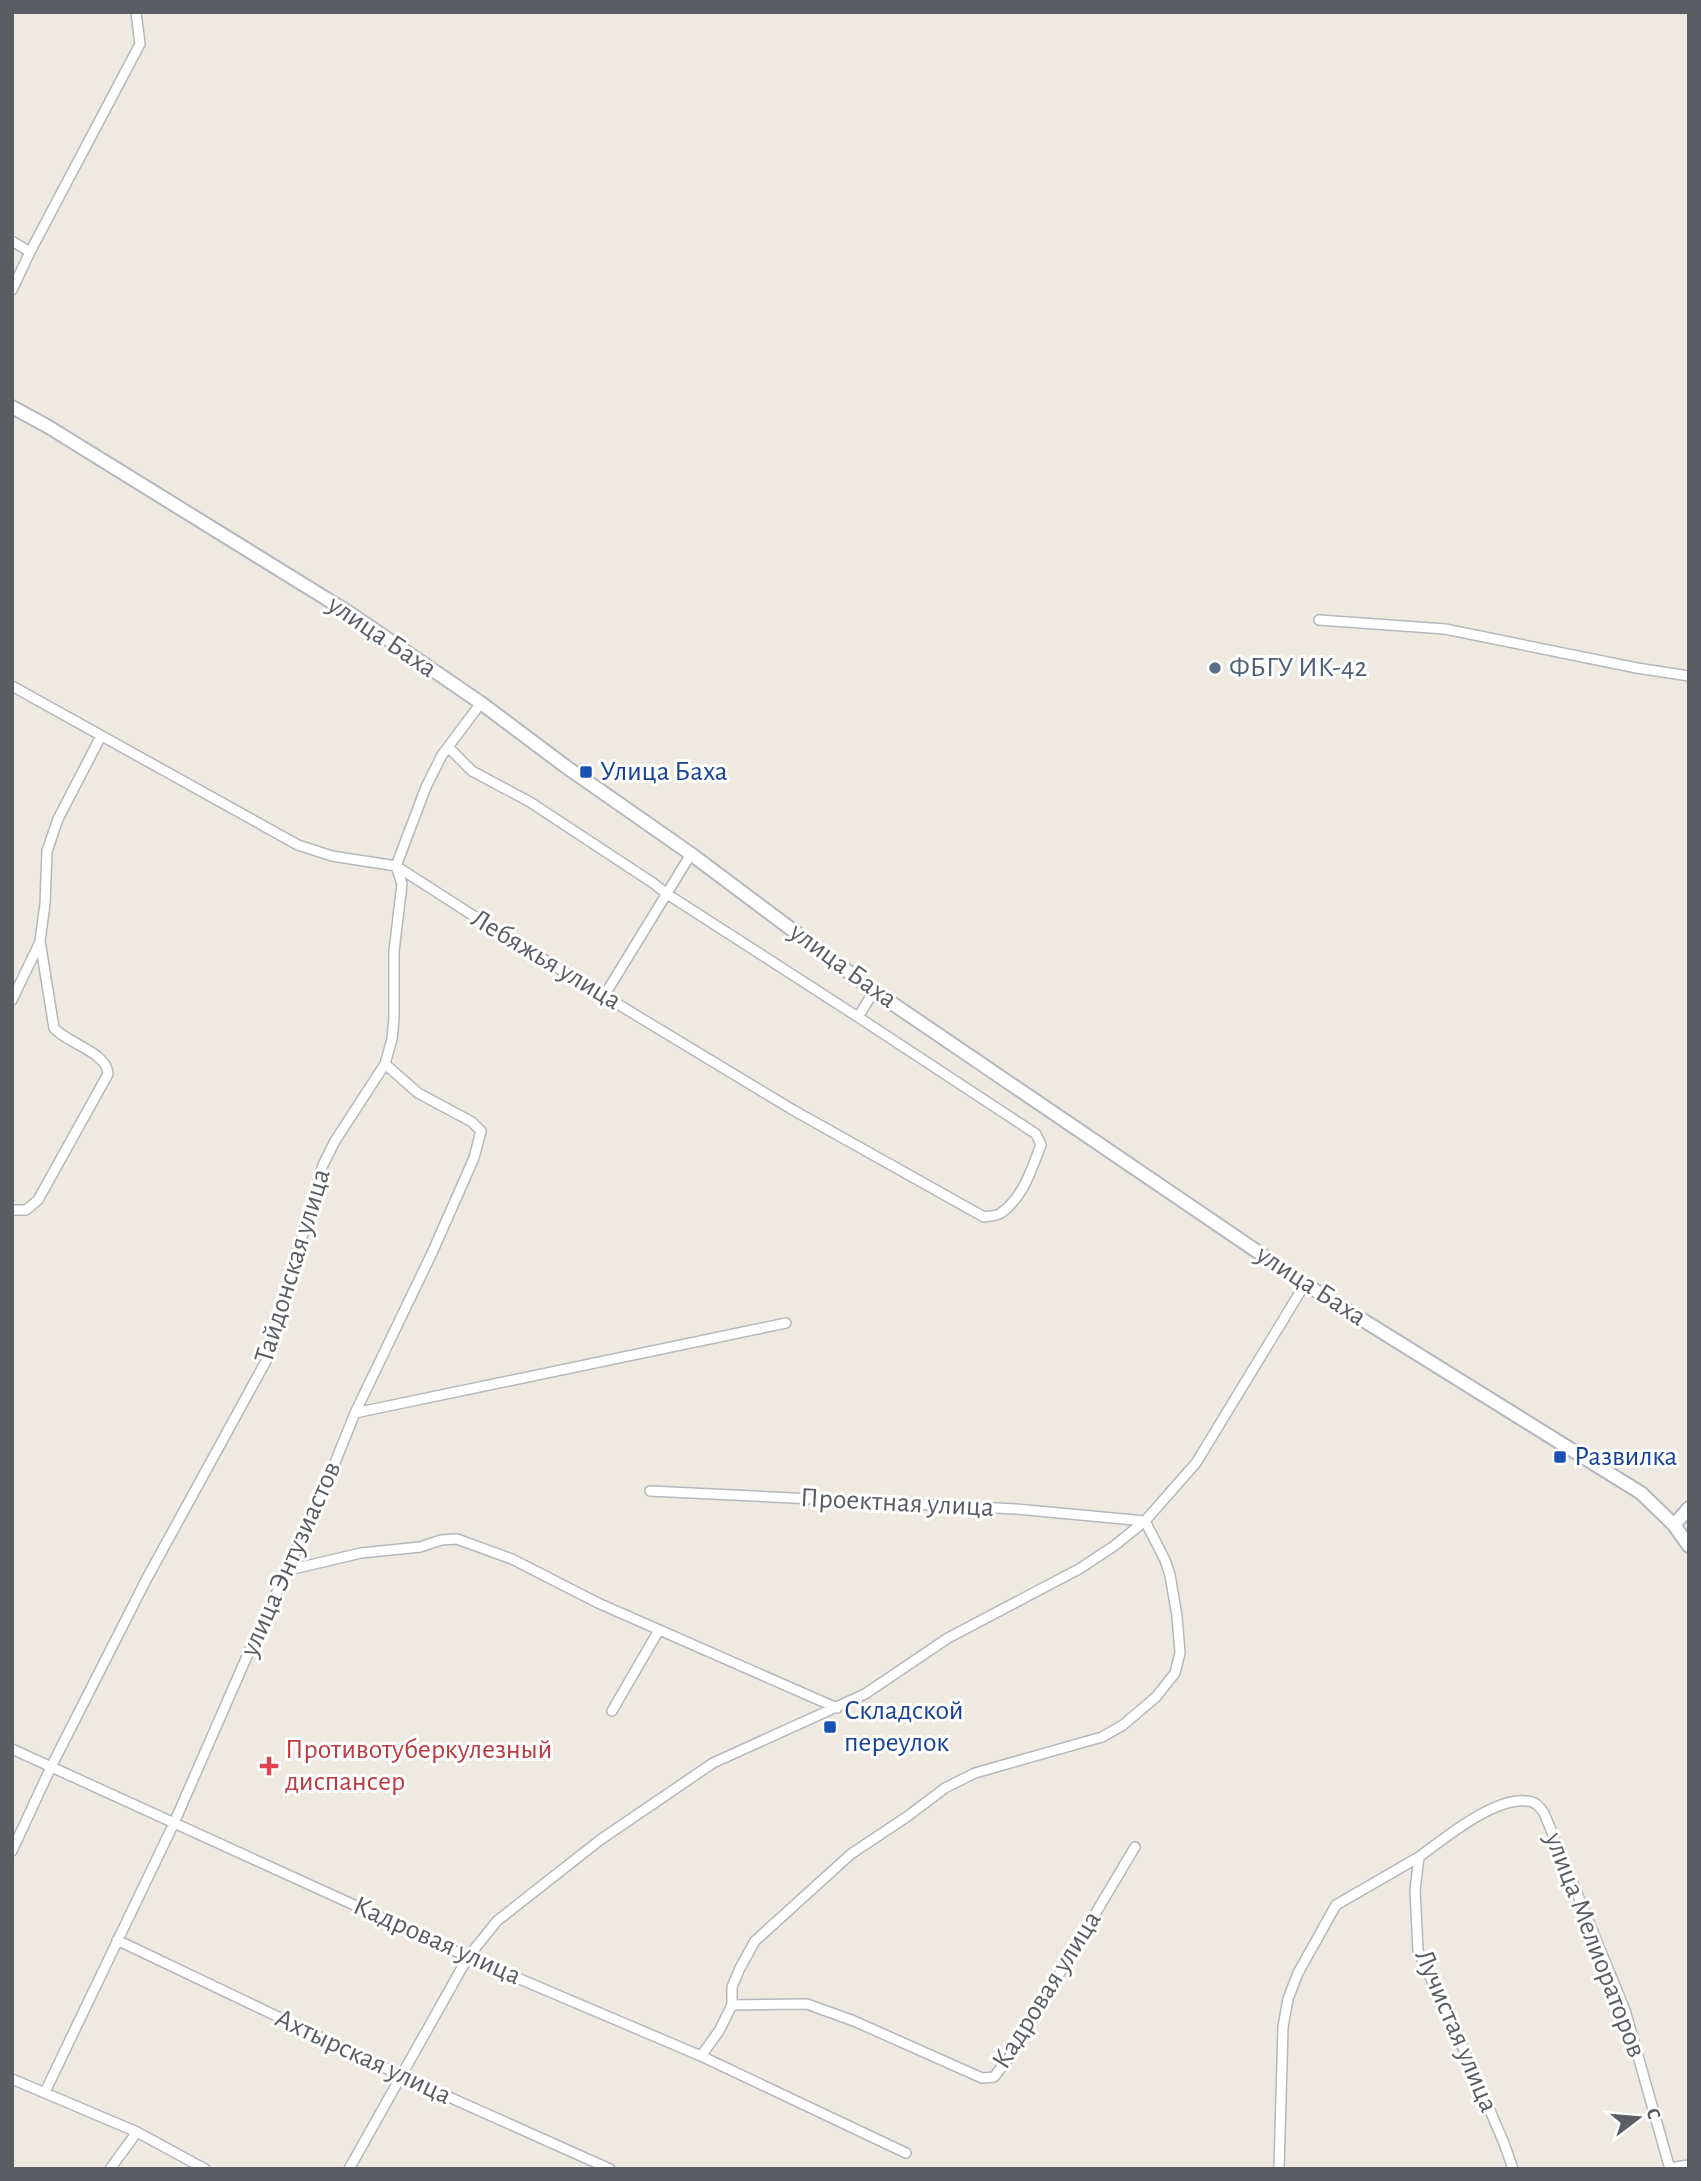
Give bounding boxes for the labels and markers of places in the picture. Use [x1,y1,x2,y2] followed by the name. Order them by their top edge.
[1229,654,1367,682] place label: ФБГУ ИК-42
[1207,660,1223,676] marker: ФБГУ ИК-42
[600,758,728,786] place label: Улица Баха
[578,764,594,780] marker: Улица Баха
[1574,1443,1678,1471] place label: Развилка
[1552,1449,1568,1465] marker: Развилка
[844,1697,964,1757] place label: Складской переулок
[822,1719,838,1735] marker: Складской переулок
[285,1736,552,1796] place label: Противотуберкулезный диспансер
[259,1756,279,1776] marker: Противотуберкулезный диспансер

